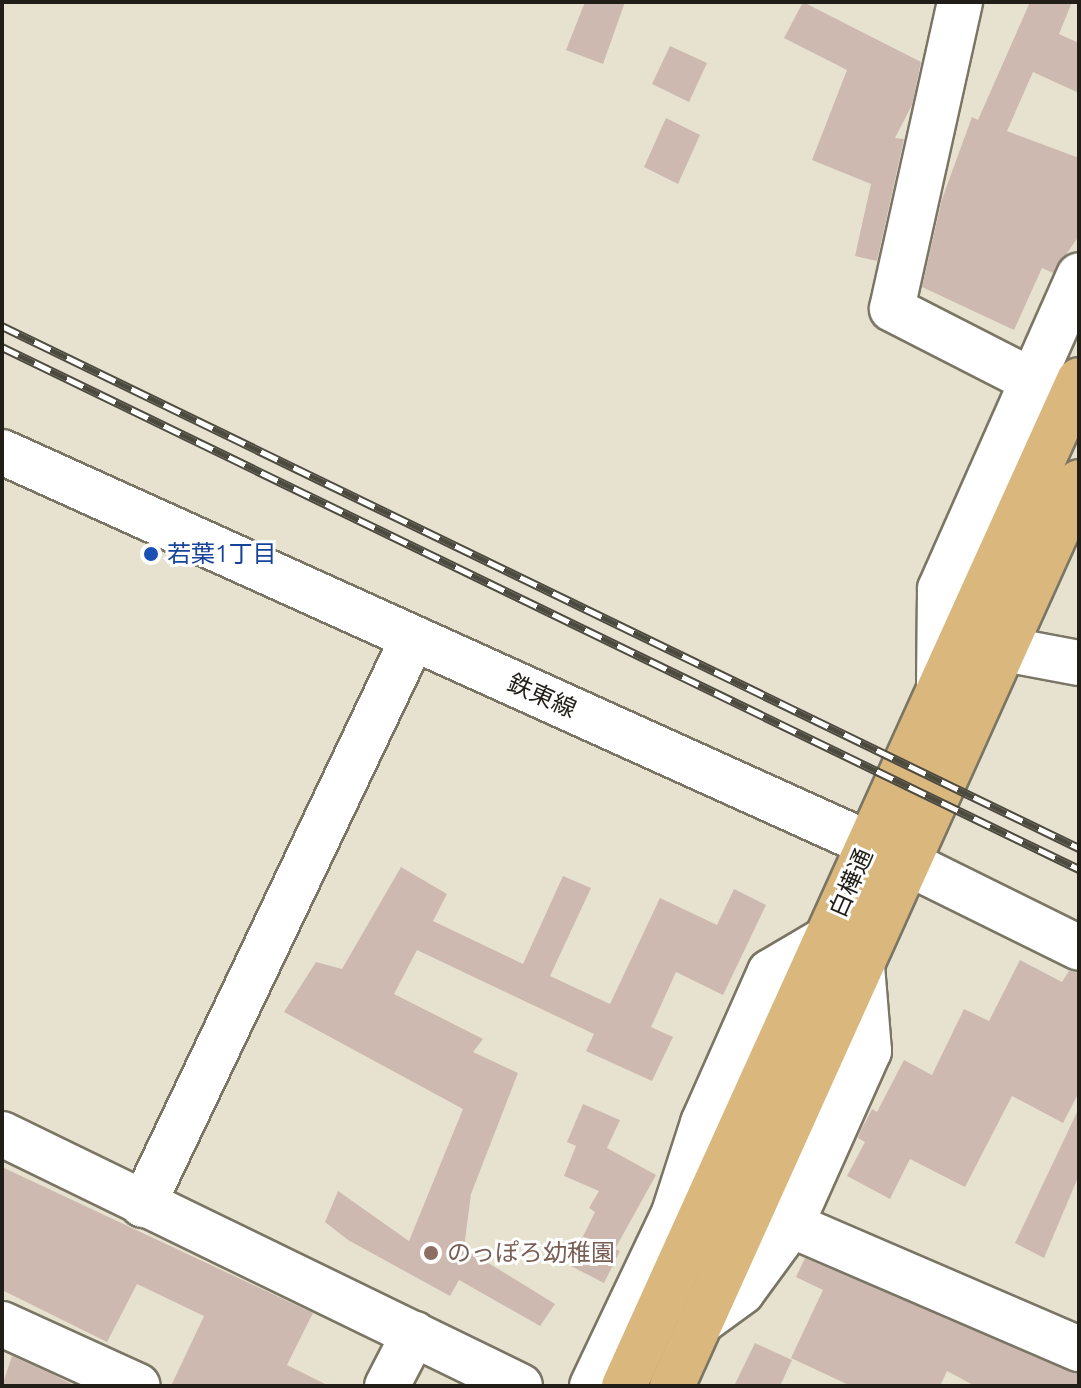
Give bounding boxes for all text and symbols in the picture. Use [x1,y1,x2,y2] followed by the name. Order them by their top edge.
[167,540,277,568] place label: 若葉1丁目
[142,545,160,563] marker: 若葉1丁目
[503,668,581,724] street label: 鉄東線
[823,844,879,922] street label: 白樺通
[447,1239,615,1267] place label: のっぽろ幼稚園
[422,1244,440,1262] marker: のっぽろ幼稚園

